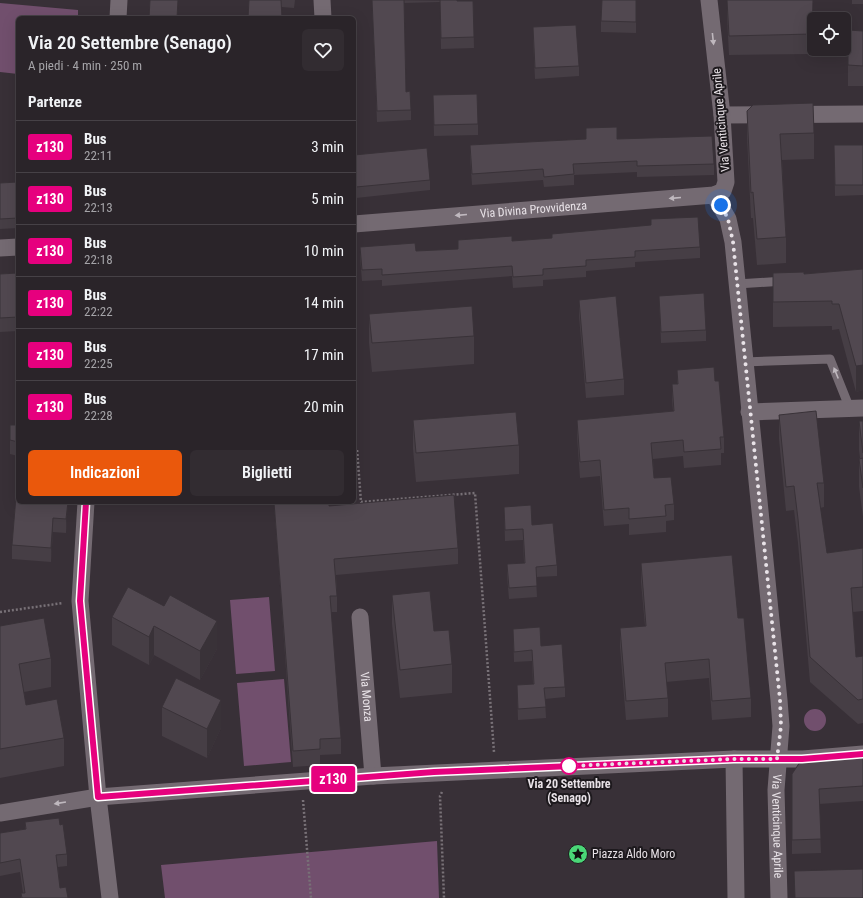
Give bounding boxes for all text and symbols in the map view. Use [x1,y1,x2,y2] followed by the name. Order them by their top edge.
[807,12,851,56] map controls
[807,12,851,56] button: locate
[302,29,344,71] button: heart
[28,31,232,54] text: Via 20 Settembre (Senago)
[710,33,717,45] one-way arrow
[28,58,142,73] text: A piedi · 4 min · 250 m
[709,67,733,172] street label: Via Venticinque Aprile
[28,93,82,111] text: Partenze
[84,130,107,148] text: Bus
[311,138,344,156] text: 3 min
[36,139,64,155] text: z130
[84,148,113,163] text: 22:11
[84,182,107,200] text: Bus
[311,190,344,208] text: 5 min
[36,191,64,207] text: z130
[669,195,681,202] one-way arrow
[711,195,731,215] your location
[479,198,588,221] street label: Via Divina Provvidenza
[84,200,113,215] text: 22:13
[455,212,467,219] one-way arrow
[84,234,107,252] text: Bus
[304,242,344,260] text: 10 min
[36,243,64,259] text: z130
[84,252,113,267] text: 22:18
[84,286,107,304] text: Bus
[304,294,344,312] text: 14 min
[36,295,64,311] text: z130
[84,304,113,319] text: 22:22
[84,338,107,356] text: Bus
[304,346,344,364] text: 17 min
[36,347,64,363] text: z130
[84,356,113,371] text: 22:25
[832,366,838,378] one-way arrow
[84,390,107,408] text: Bus
[304,398,344,416] text: 20 min
[36,399,64,415] text: z130
[84,408,113,423] text: 22:28
[28,450,182,496] button: Indicazioni
[190,450,344,496] button: Biglietti
[358,671,376,722] street label: Via Monza
[560,757,578,775] marker: Via 20 Settembre (Senago)
[305,766,361,792] line badge: z130
[319,771,347,787] text: z130
[769,773,785,879] street label: Via Venticinque Aprile
[527,777,611,805] place label: Via 20 Settembre (Senago)
[54,800,66,806] one-way arrow
[567,843,589,865] place icon: Piazza Aldo Moro
[592,847,675,861] place label: Piazza Aldo Moro

